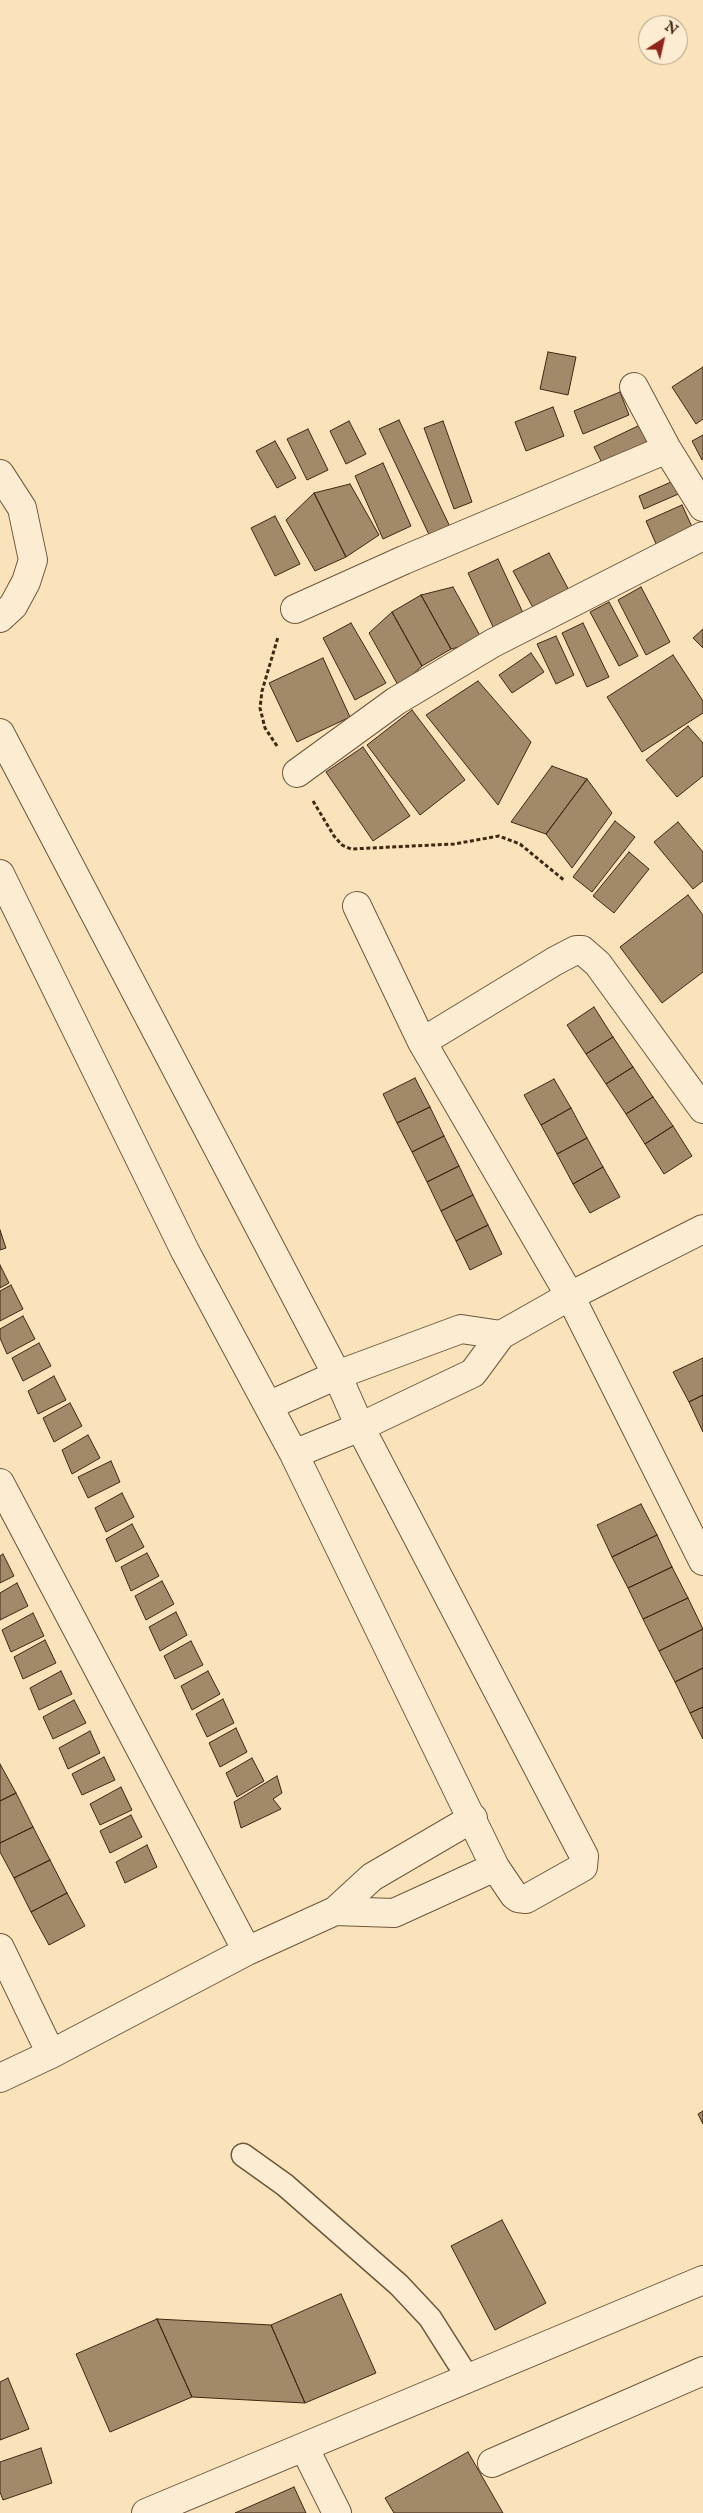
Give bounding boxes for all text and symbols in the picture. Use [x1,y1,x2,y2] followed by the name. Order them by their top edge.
[638,15,688,65] north arrow
[661,18,681,39] text: N

